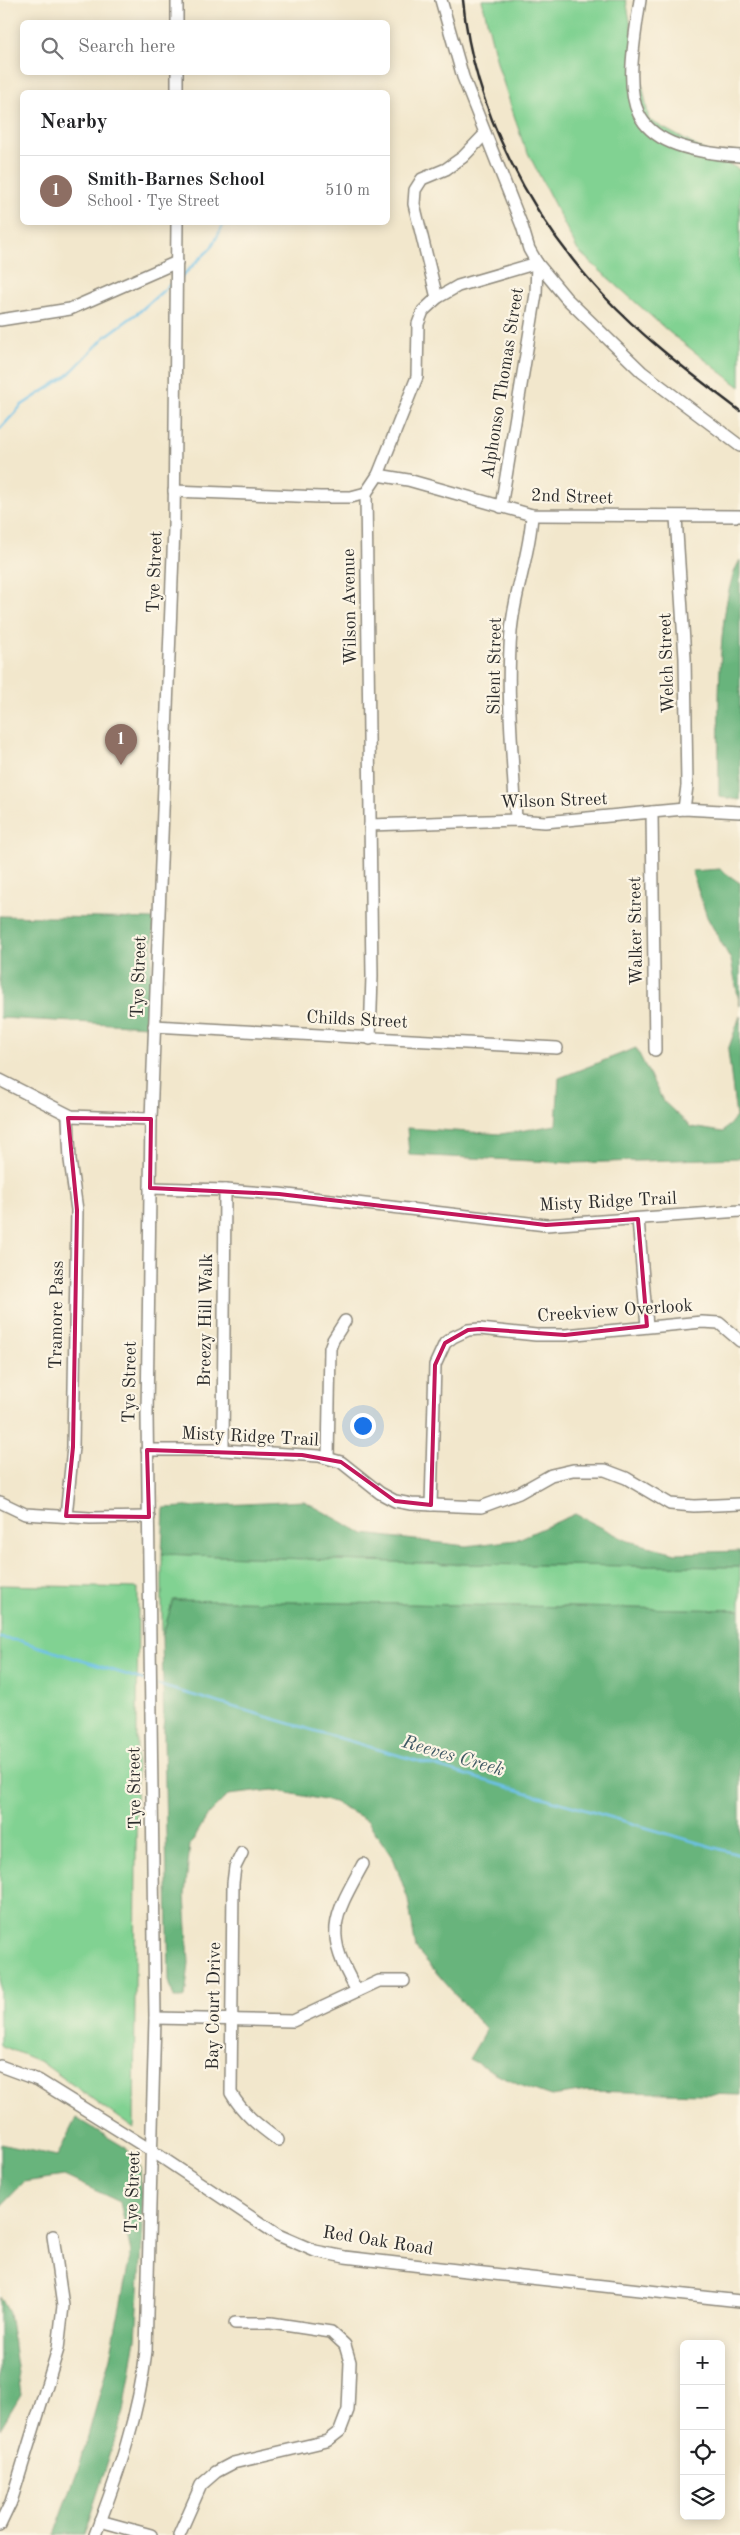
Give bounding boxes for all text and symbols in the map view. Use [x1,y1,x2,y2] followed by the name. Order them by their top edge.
[20,20,390,75] search box
[38,34,66,62] icon: search
[78,38,175,57] text: Search here
[40,112,108,133] text: Nearby
[87,171,265,190] text: Smith-Barnes School
[51,183,61,199] text: 1
[325,183,370,199] text: 510 m
[87,194,220,210] text: School · Tye Street
[479,286,527,480] street label: Alphonso Thomas Street
[531,487,613,507] street label: 2nd Street
[145,530,165,614] street label: Tye Street
[340,548,360,666] street label: Wilson Avenue
[656,612,678,714] street label: Welch Street
[485,617,505,715] street label: Silent Street
[105,724,137,765] pin: 1
[500,790,608,812] street label: Wilson Street
[626,876,646,986] street label: Walker Street
[129,935,149,1019] street label: Tye Street
[306,1008,408,1032] street label: Childs Street
[539,1189,677,1215] street label: Misty Ridge Trail
[196,1253,216,1387] street label: Breezy Hill Walk
[47,1260,67,1370] street label: Tramore Pass
[537,1297,693,1325] street label: Creekview Overlook
[120,1341,140,1423] street label: Tye Street
[350,1413,376,1439] your location
[181,1424,319,1450] street label: Misty Ridge Trail
[399,1733,506,1781] water label: Reeves Creek
[125,1747,145,1829] street label: Tye Street
[204,1942,224,2070] street label: Bay Court Drive
[123,2150,143,2234] street label: Tye Street
[321,2223,435,2259] street label: Red Oak Road
[680,2340,725,2520] map controls
[680,2340,725,2385] button: +
[680,2385,725,2430] button: −
[680,2430,725,2475] button: locate
[680,2475,725,2520] button: layers

